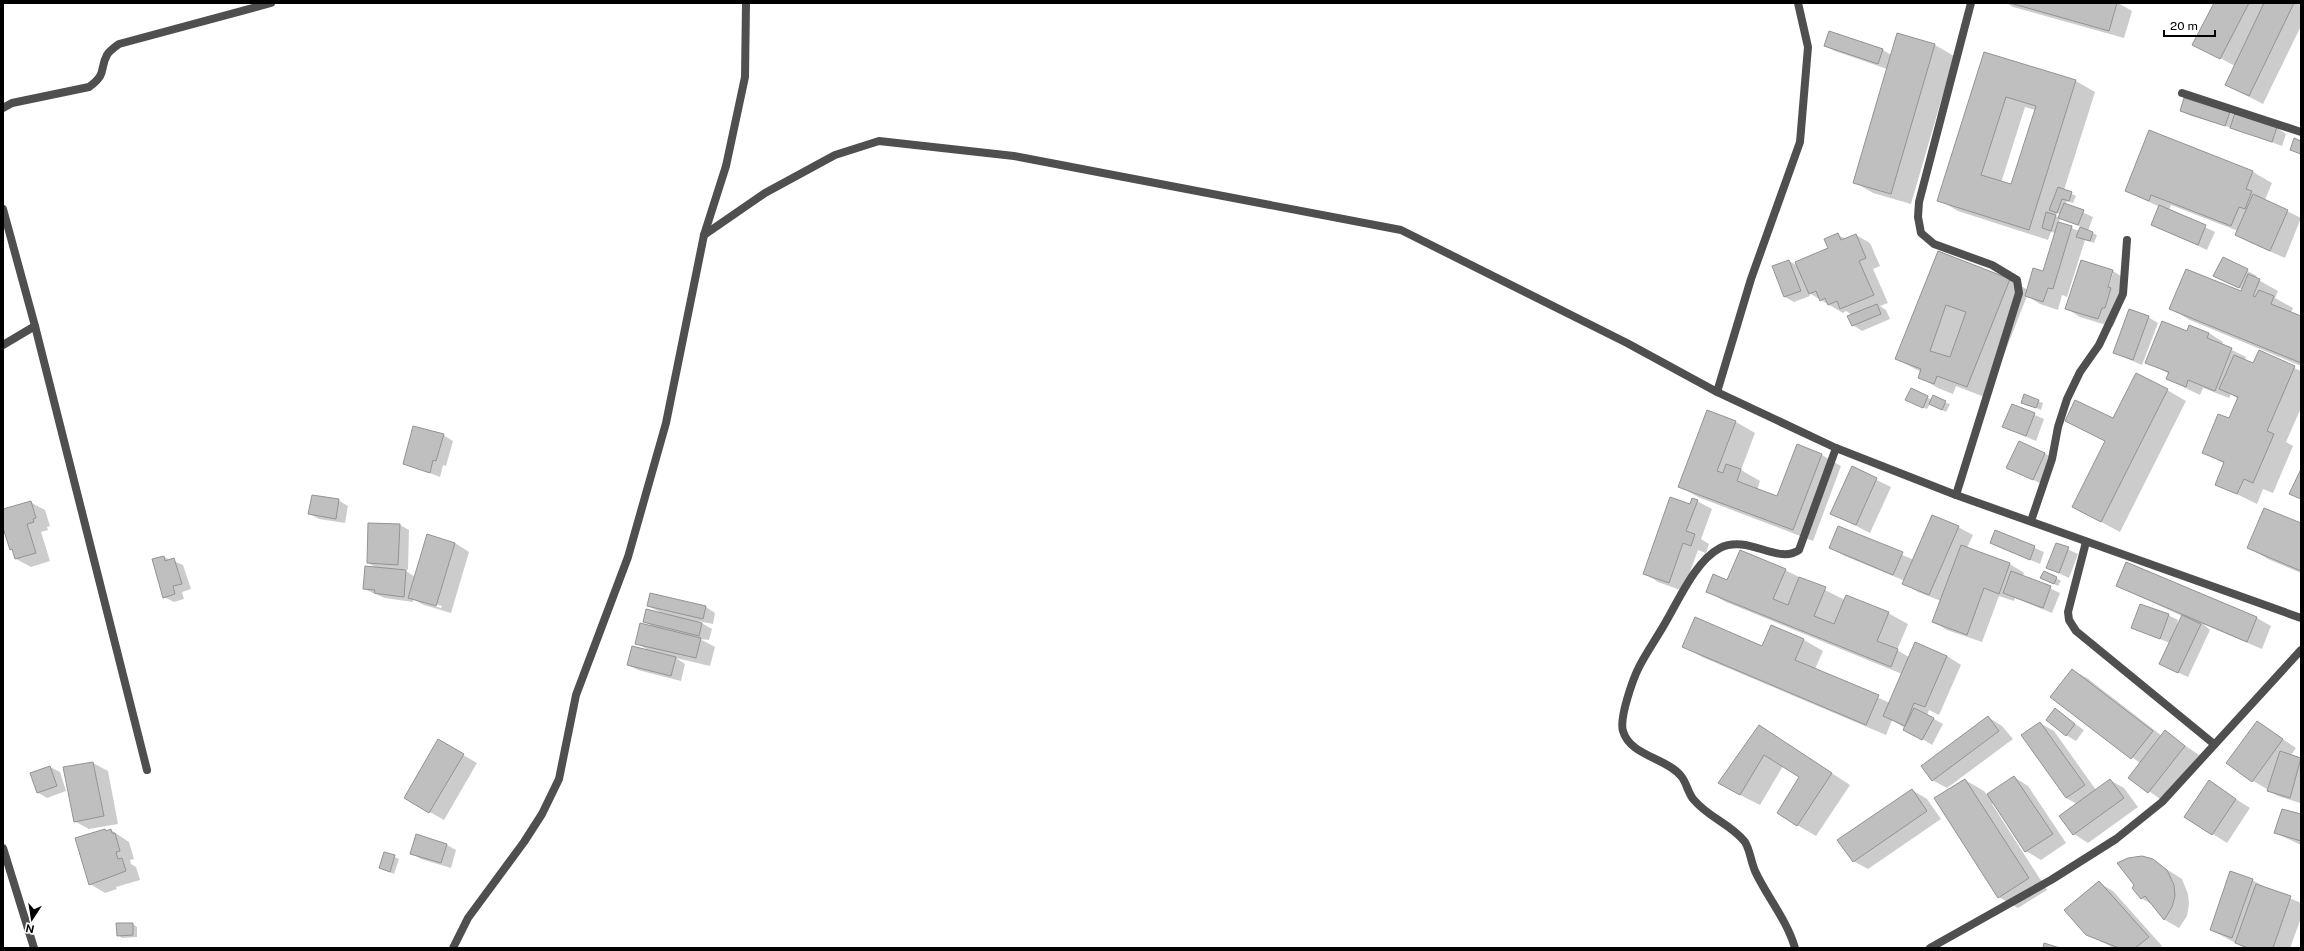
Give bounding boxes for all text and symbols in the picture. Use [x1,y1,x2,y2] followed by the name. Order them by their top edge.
[2164,12,2215,38] scale bar
[2170,19,2198,33] text: 20 m
[12,899,52,939] north arrow
[24,922,35,936] text: N

